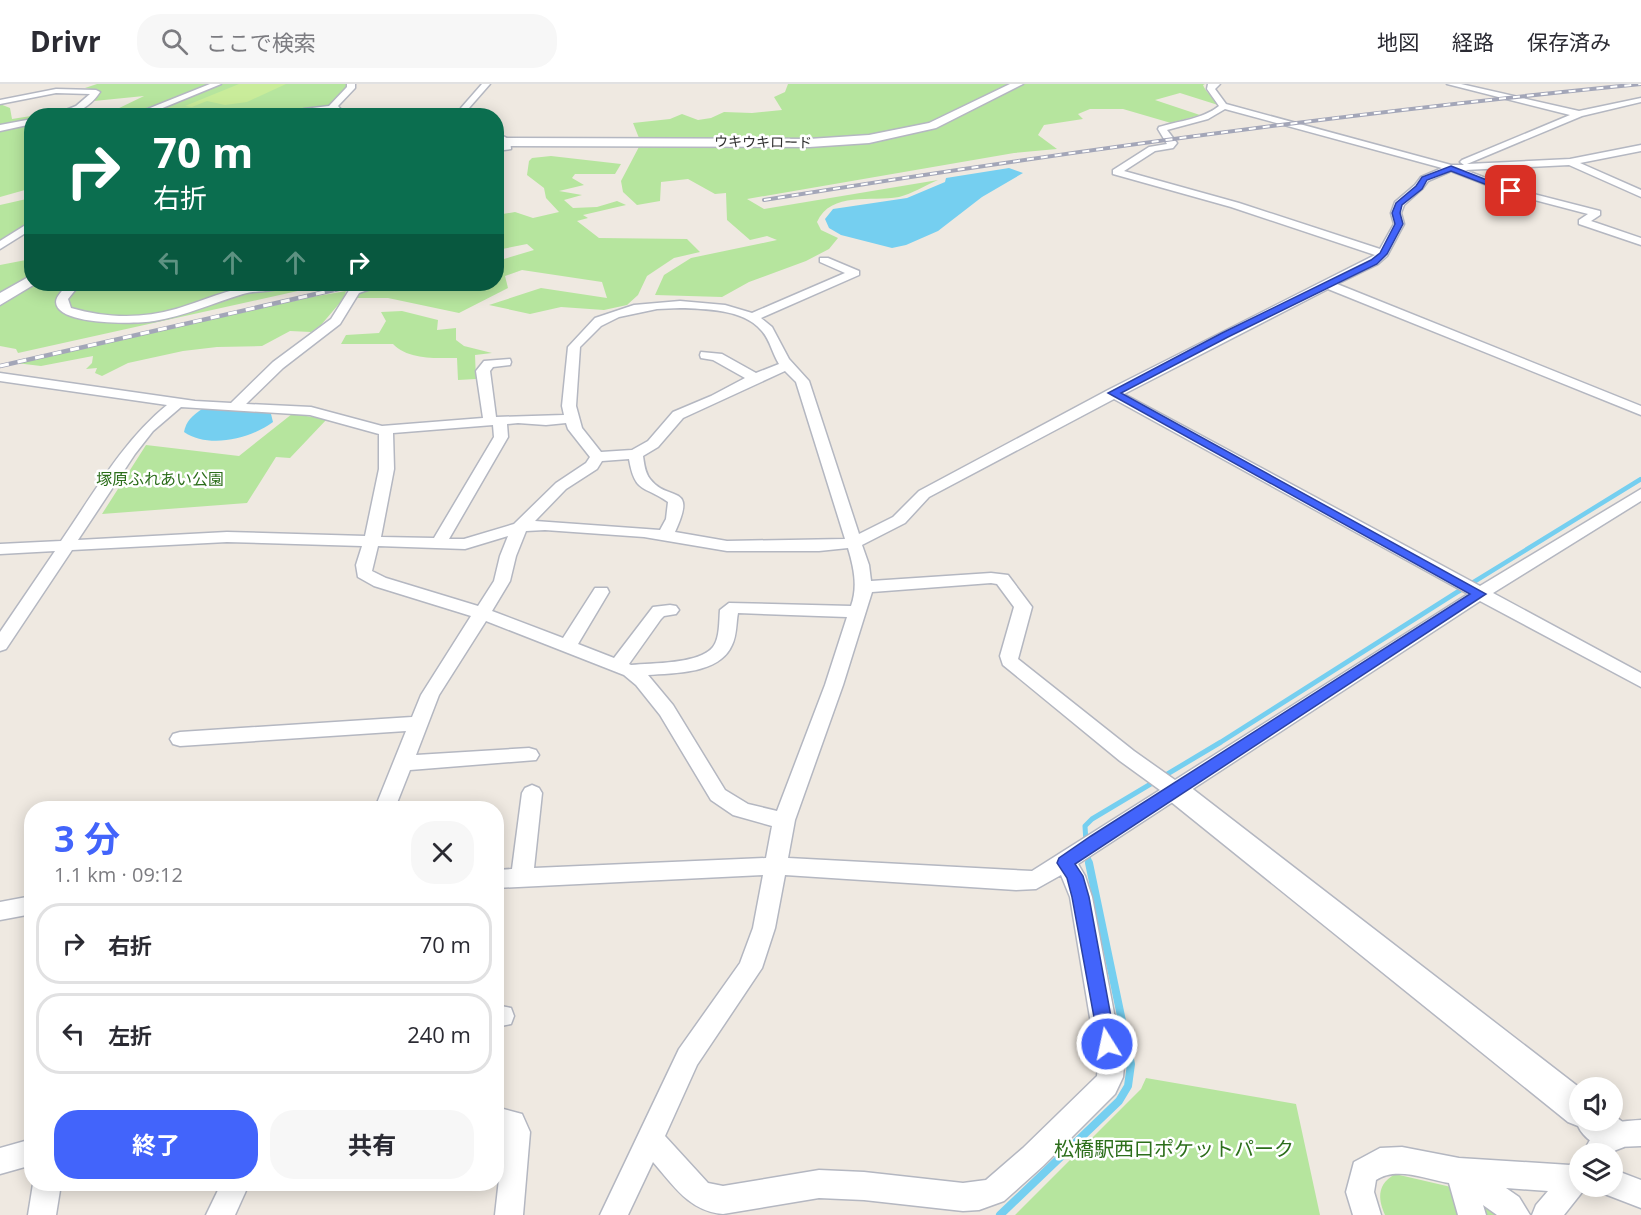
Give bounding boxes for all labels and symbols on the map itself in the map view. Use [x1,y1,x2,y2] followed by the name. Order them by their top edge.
[714,131,812,152] street label: ウキウキロード
[1485,165,1536,216] pin
[96,468,224,490] park label: 塚原ふれあい公園
[1075,1012,1139,1076] position arrow
[1054,1135,1294,1162] park label: 松橋駅西口ポケットパーク

